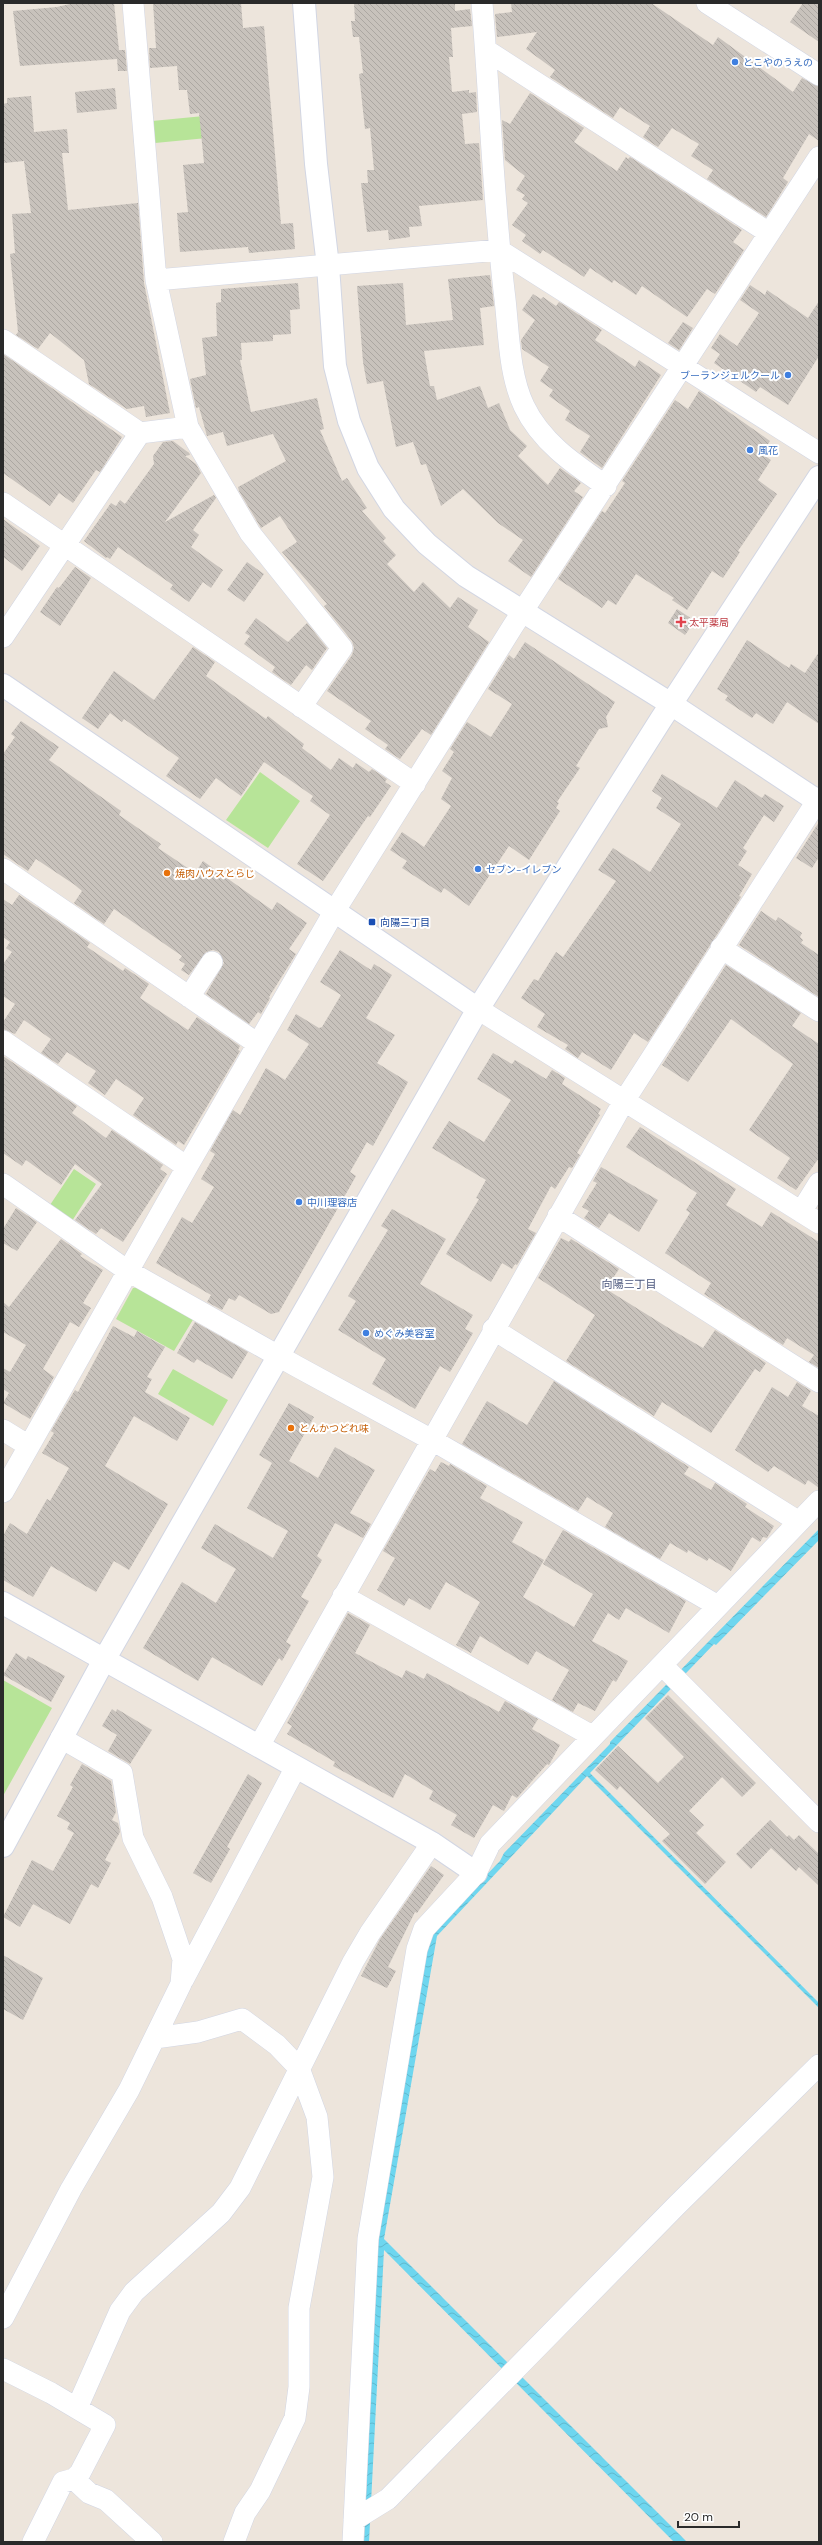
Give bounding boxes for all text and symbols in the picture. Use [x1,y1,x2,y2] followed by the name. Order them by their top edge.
[743,56,813,69] place label: とこやのうえの
[730,57,740,67] marker: とこやのうえの
[680,369,780,382] place label: ブーランジェルクール
[783,370,793,380] marker: ブーランジェルクール
[758,444,778,457] place label: 風花
[745,445,755,455] marker: 風花
[689,616,729,629] place label: 太平薬局
[676,617,686,627] marker: 太平薬局
[486,863,561,876] place label: セブン-イレブン
[473,864,483,874] marker: セブン-イレブン
[175,867,255,880] place label: 焼肉ハウスとらじ
[162,868,172,878] marker: 焼肉ハウスとらじ
[380,916,430,929] place label: 向陽三丁目
[367,917,377,927] marker: 向陽三丁目
[307,1196,357,1209] place label: 中川理容店
[294,1197,304,1207] marker: 中川理容店
[602,1277,657,1291] district label: 向陽三丁目
[374,1327,434,1340] place label: めぐみ美容室
[361,1328,371,1338] marker: めぐみ美容室
[299,1422,369,1435] place label: とんかつどれ味
[286,1423,296,1433] marker: とんかつどれ味
[678,2503,739,2529] scale bar
[684,2509,713,2525] text: 20 m

